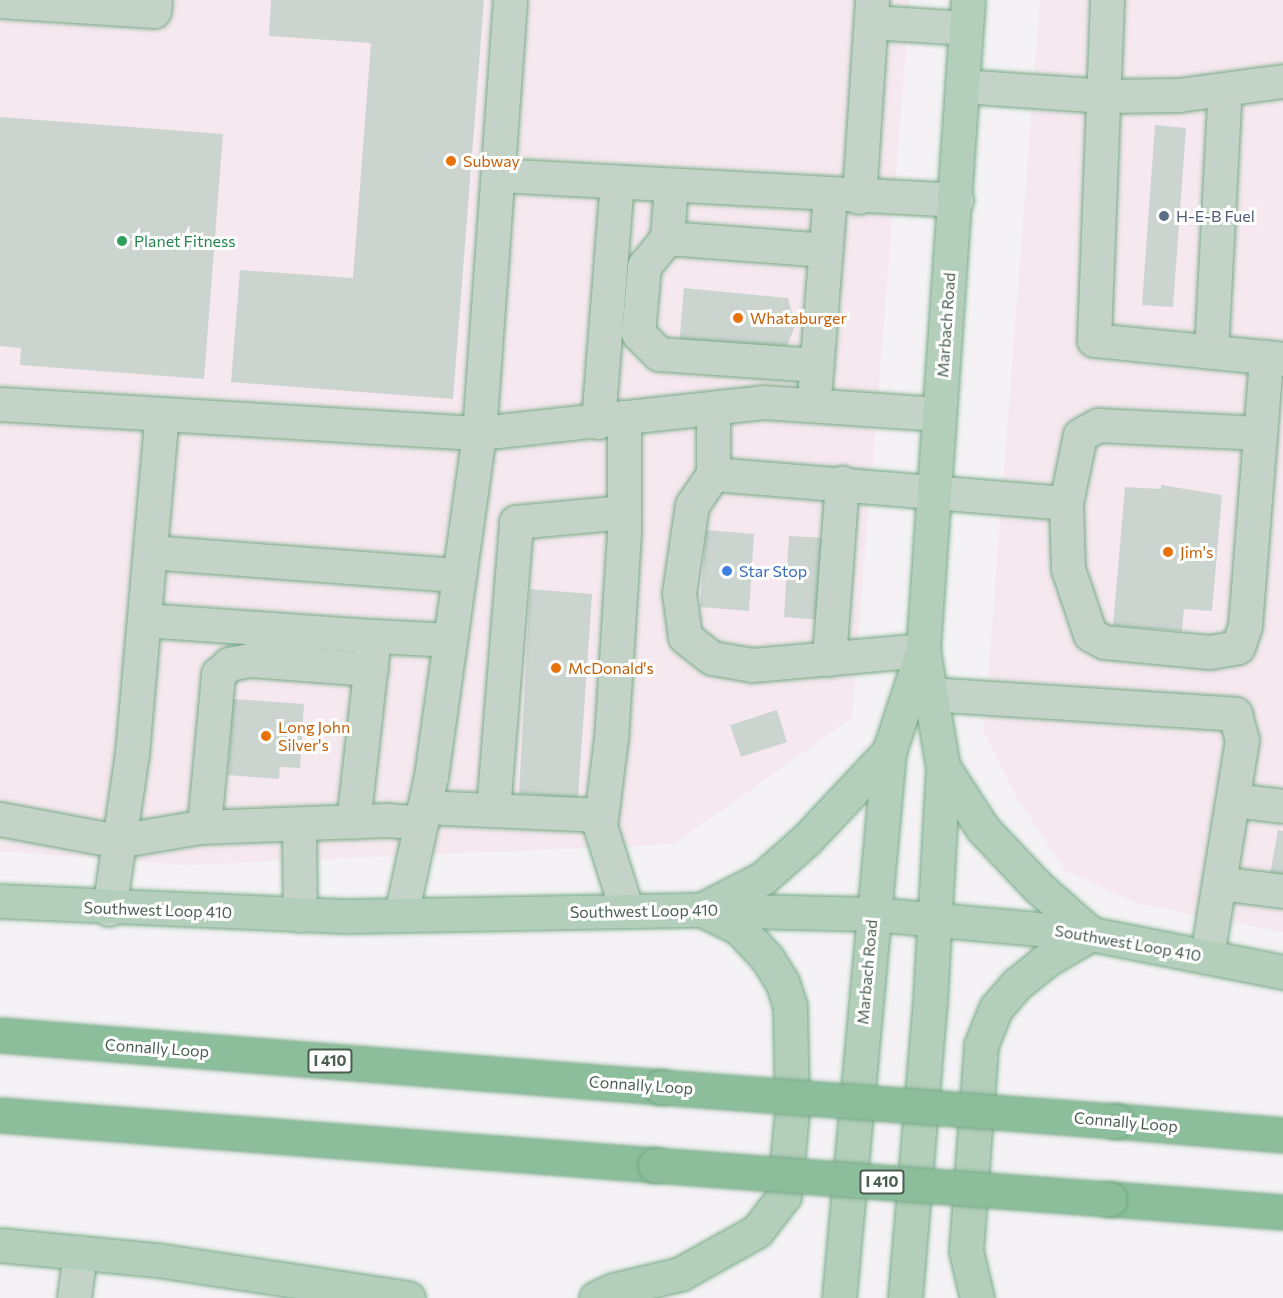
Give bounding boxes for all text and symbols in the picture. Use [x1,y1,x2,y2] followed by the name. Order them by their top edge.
[463,151,520,171] place label: Subway
[444,154,458,168] marker: Subway
[1176,206,1255,226] place label: H-E-B Fuel
[1157,209,1171,223] marker: H-E-B Fuel
[134,231,236,251] place label: Planet Fitness
[115,234,129,248] marker: Planet Fitness
[933,272,959,378] street label: Marbach Road
[750,308,847,328] place label: Whataburger
[731,311,745,325] marker: Whataburger
[1180,542,1213,562] place label: Jim's
[1161,545,1175,559] marker: Jim's
[739,561,807,581] place label: Star Stop
[720,564,734,578] marker: Star Stop
[568,658,654,678] place label: McDonald's
[549,661,563,675] marker: McDonald's
[278,717,350,755] place label: Long John Silver's
[259,729,273,743] marker: Long John Silver's
[83,898,233,922] street label: Southwest Loop 410
[570,900,718,922] street label: Southwest Loop 410
[853,919,881,1025] street label: Marbach Road
[1053,921,1203,965] street label: Southwest Loop 410
[104,1035,210,1061] street label: Connally Loop
[306,1049,354,1073] road number: I 410
[588,1072,694,1098] street label: Connally Loop
[1073,1108,1179,1136] street label: Connally Loop
[858,1170,906,1194] road number: I 410

